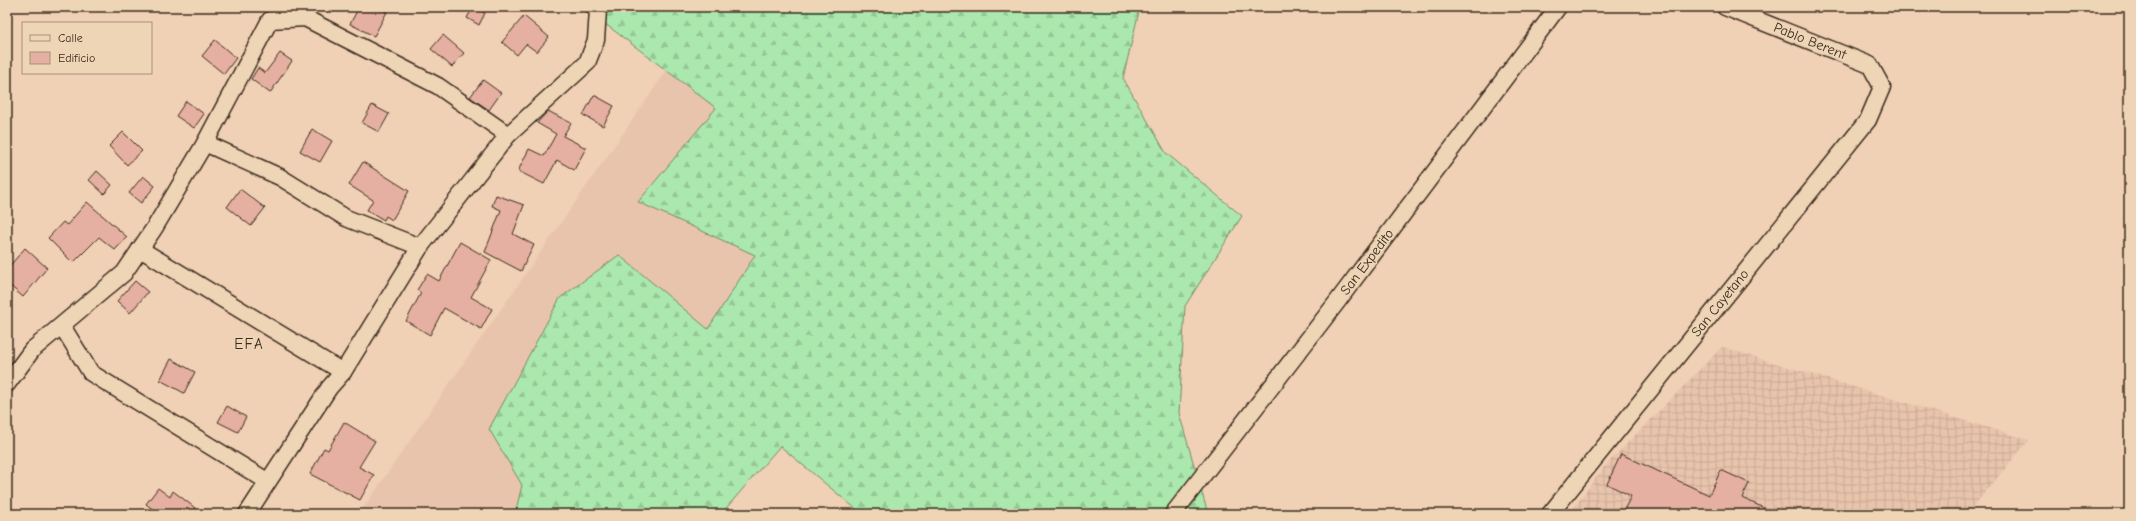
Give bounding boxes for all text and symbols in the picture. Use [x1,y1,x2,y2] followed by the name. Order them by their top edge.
[1771,19,1850,64] street label: Pablo Berent
[22,22,152,74] legend
[58,31,83,45] text: Calle
[58,51,95,65] text: Edificio
[1337,226,1397,298] street label: San Expedito
[1688,266,1752,340] street label: San Cayetano
[234,335,264,353] district label: EFA

